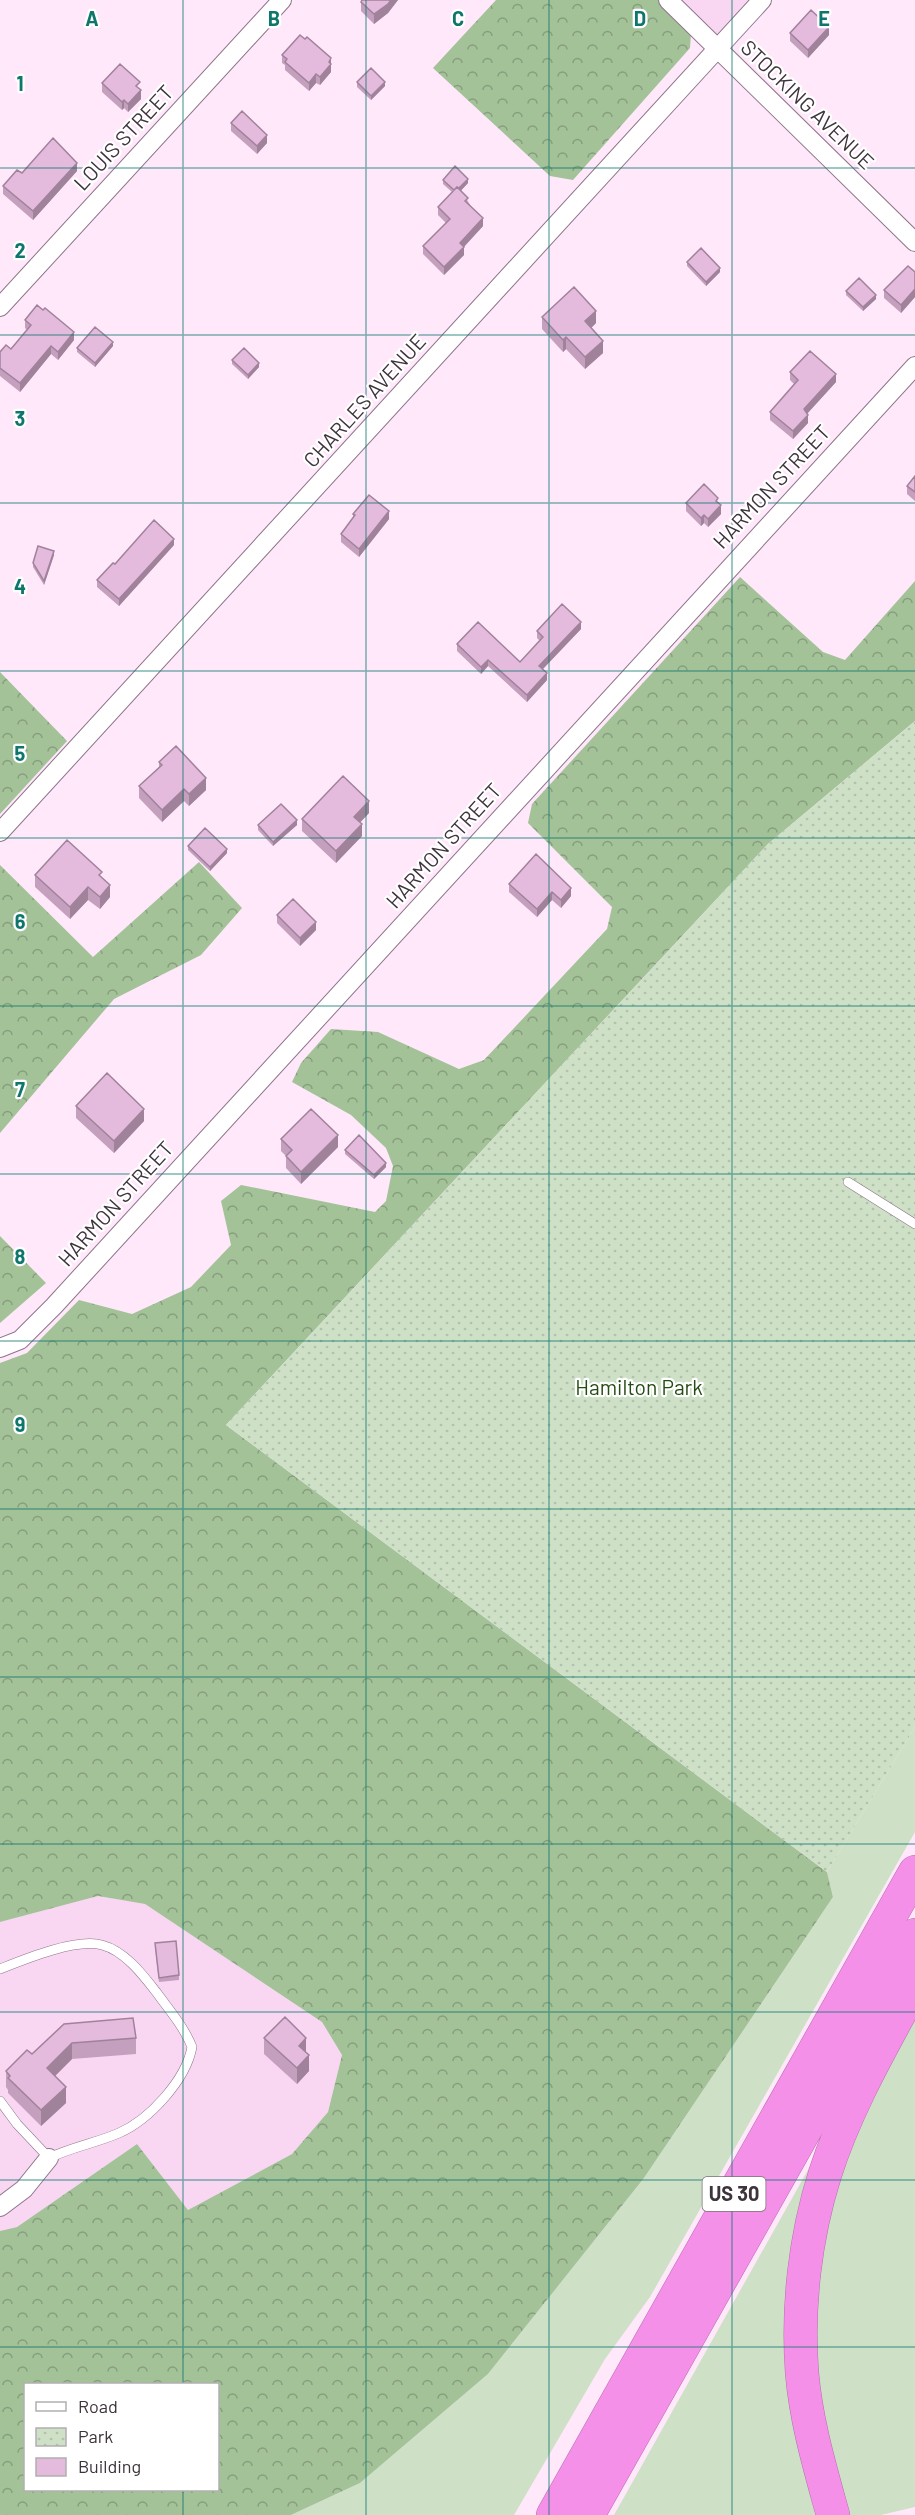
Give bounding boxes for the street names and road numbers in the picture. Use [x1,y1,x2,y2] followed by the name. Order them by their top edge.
[736,34,880,174] street label: STOCKING AVENUE
[68,79,178,195] street label: LOUIS STREET
[298,328,430,472] street label: CHARLES AVENUE
[707,419,835,553] street label: HARMON STREET
[380,777,506,913] street label: HARMON STREET
[52,1135,178,1271] street label: HARMON STREET
[702,2177,766,2211] road number: US 30

